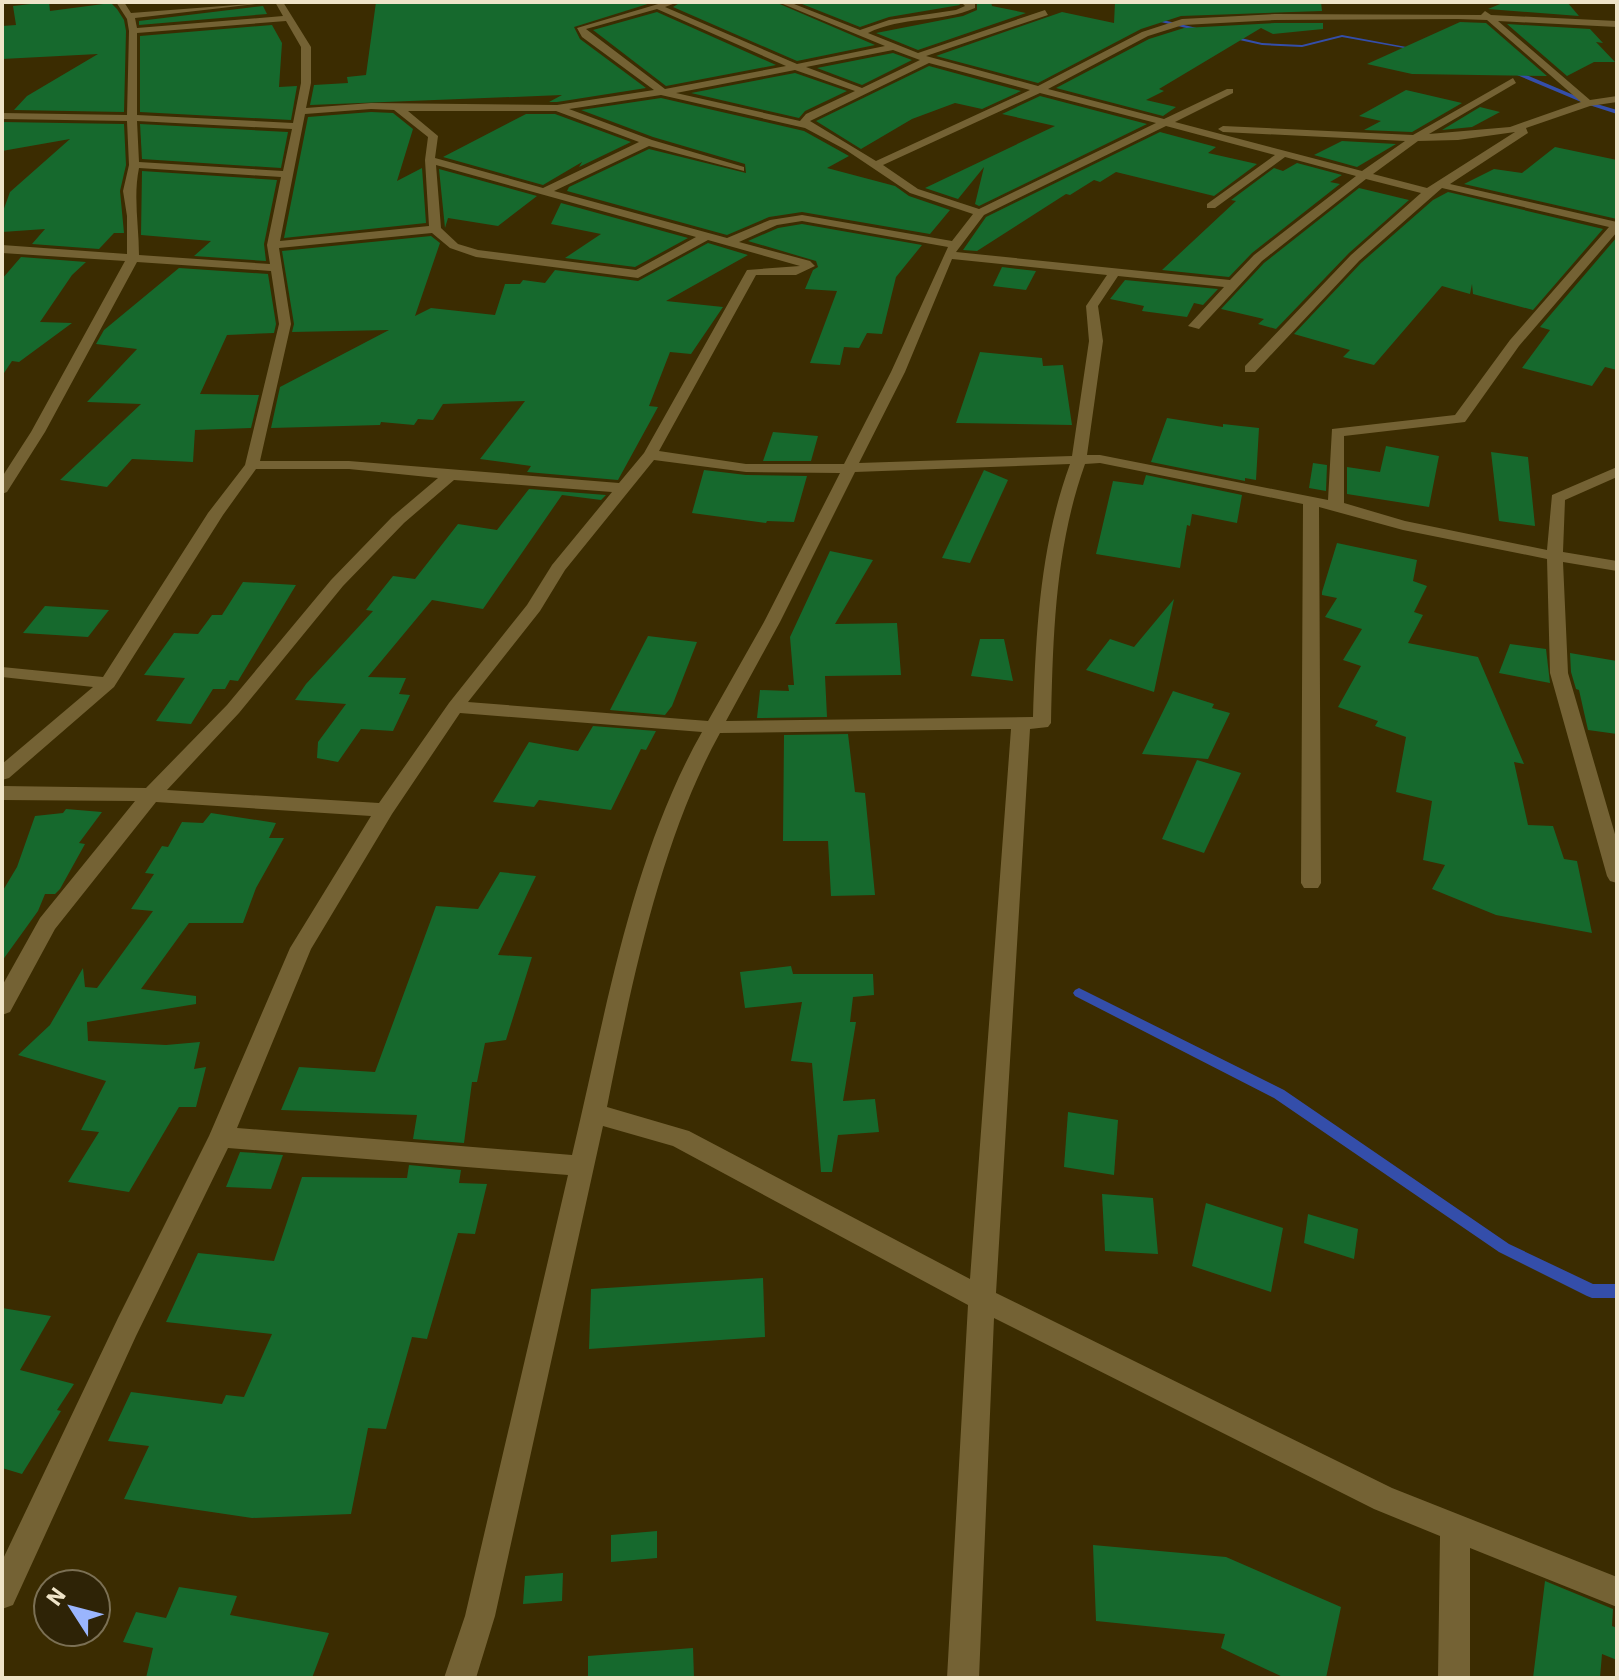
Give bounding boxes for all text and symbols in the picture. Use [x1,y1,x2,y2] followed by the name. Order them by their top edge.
[32,1568,112,1648] north arrow
[39,1581,72,1611] text: N

